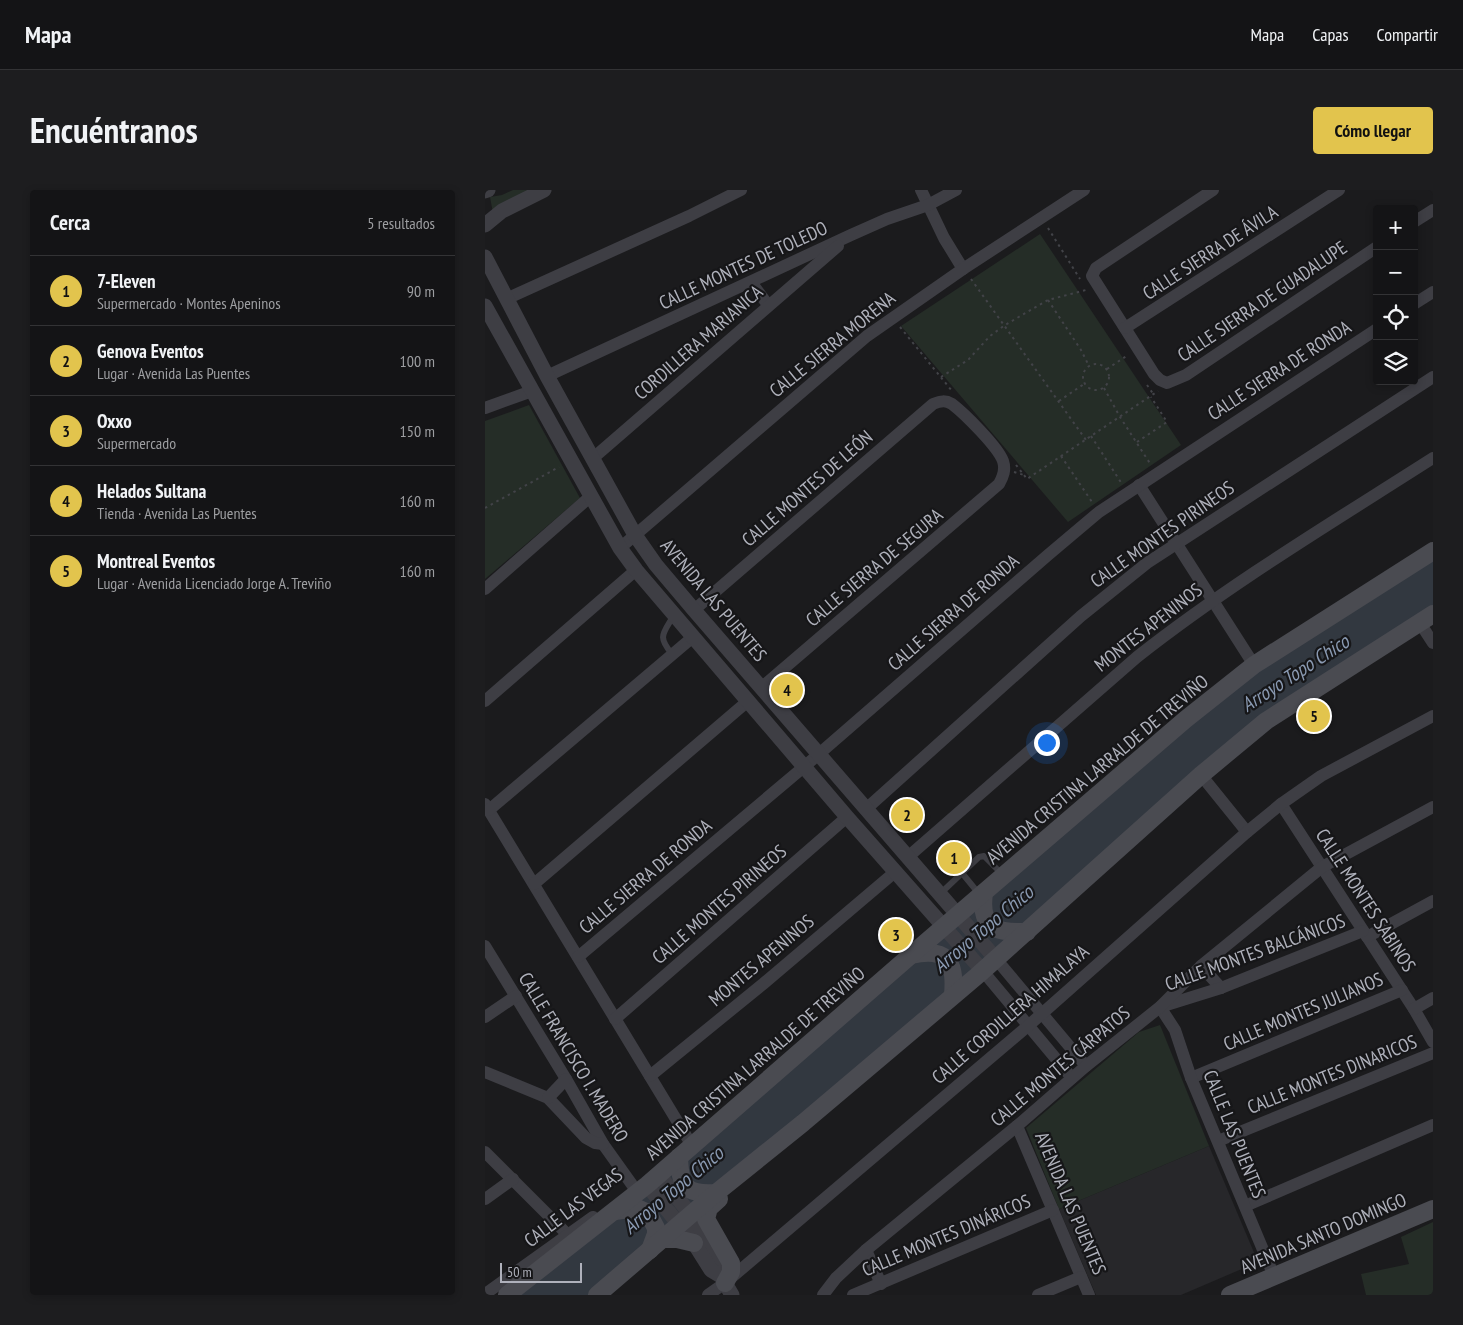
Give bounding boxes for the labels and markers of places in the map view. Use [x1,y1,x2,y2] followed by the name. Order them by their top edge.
[771,671,803,709] pin: 4
[1298,697,1330,735] pin: 5
[891,796,923,834] pin: 2
[938,839,970,877] pin: 1
[880,916,912,954] pin: 3

